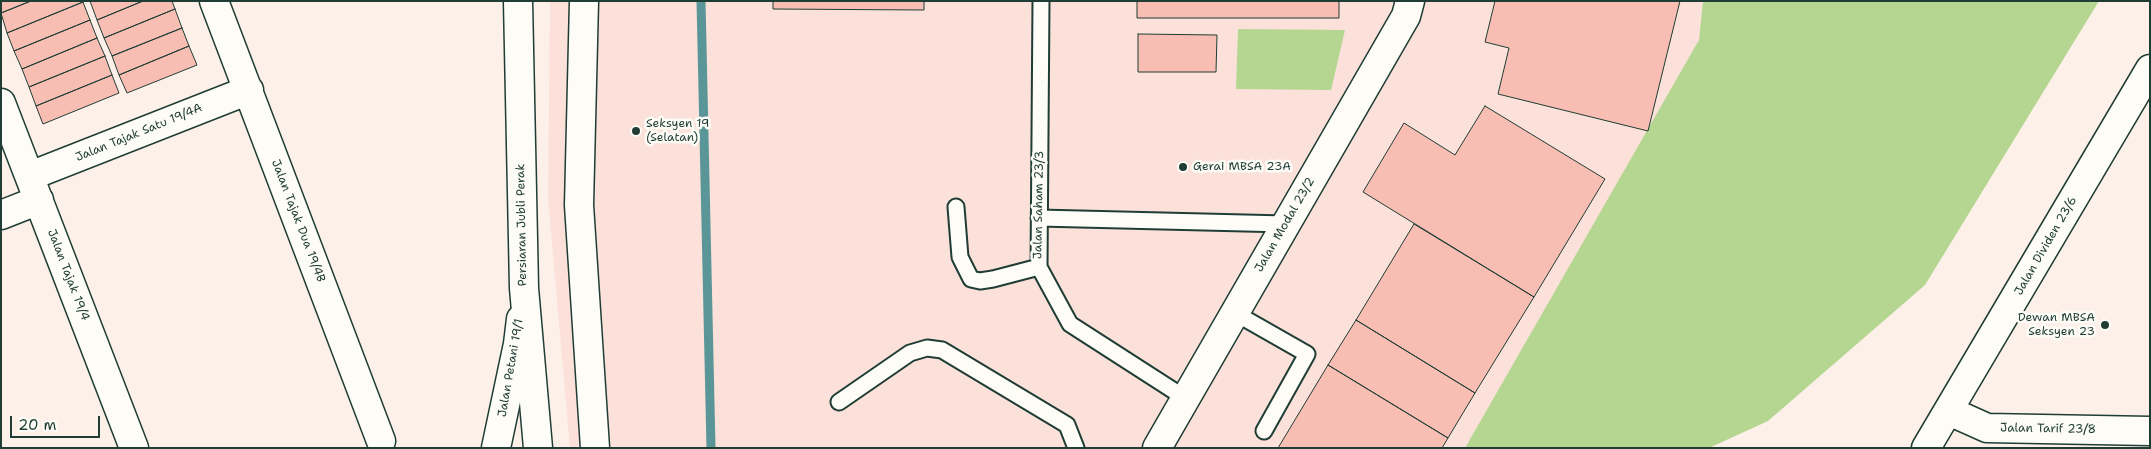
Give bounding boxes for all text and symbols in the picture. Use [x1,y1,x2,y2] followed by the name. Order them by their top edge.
[74,101,204,165] street label: Jalan Tajak Satu 19/4A
[646,117,709,145] place label: Seksyen 19 (Selatan)
[630,125,642,137] marker: Seksyen 19 (Selatan)
[1031,151,1047,259] street label: Jalan Saham 23/3
[268,158,328,284] street label: Jalan Tajak Dua 19/4B
[1193,160,1291,174] place label: Gerai MBSA 23A
[1177,161,1189,173] marker: Gerai MBSA 23A
[514,164,530,286] street label: Persiaran Jubli Perak
[1252,175,1318,275] street label: Jalan Modal 23/2
[2012,194,2080,298] street label: Jalan Dividen 23/6
[44,227,92,323] street label: Jalan Tajak 19/4
[2018,311,2095,339] place label: Dewan MBSA Seksyen 23
[495,318,527,418] street label: Jalan Petani 19/1
[2099,319,2111,331] marker: Dewan MBSA Seksyen 23
[12,406,102,438] scale bar
[18,415,57,435] text: 20 m
[2000,421,2096,437] street label: Jalan Tarif 23/8

